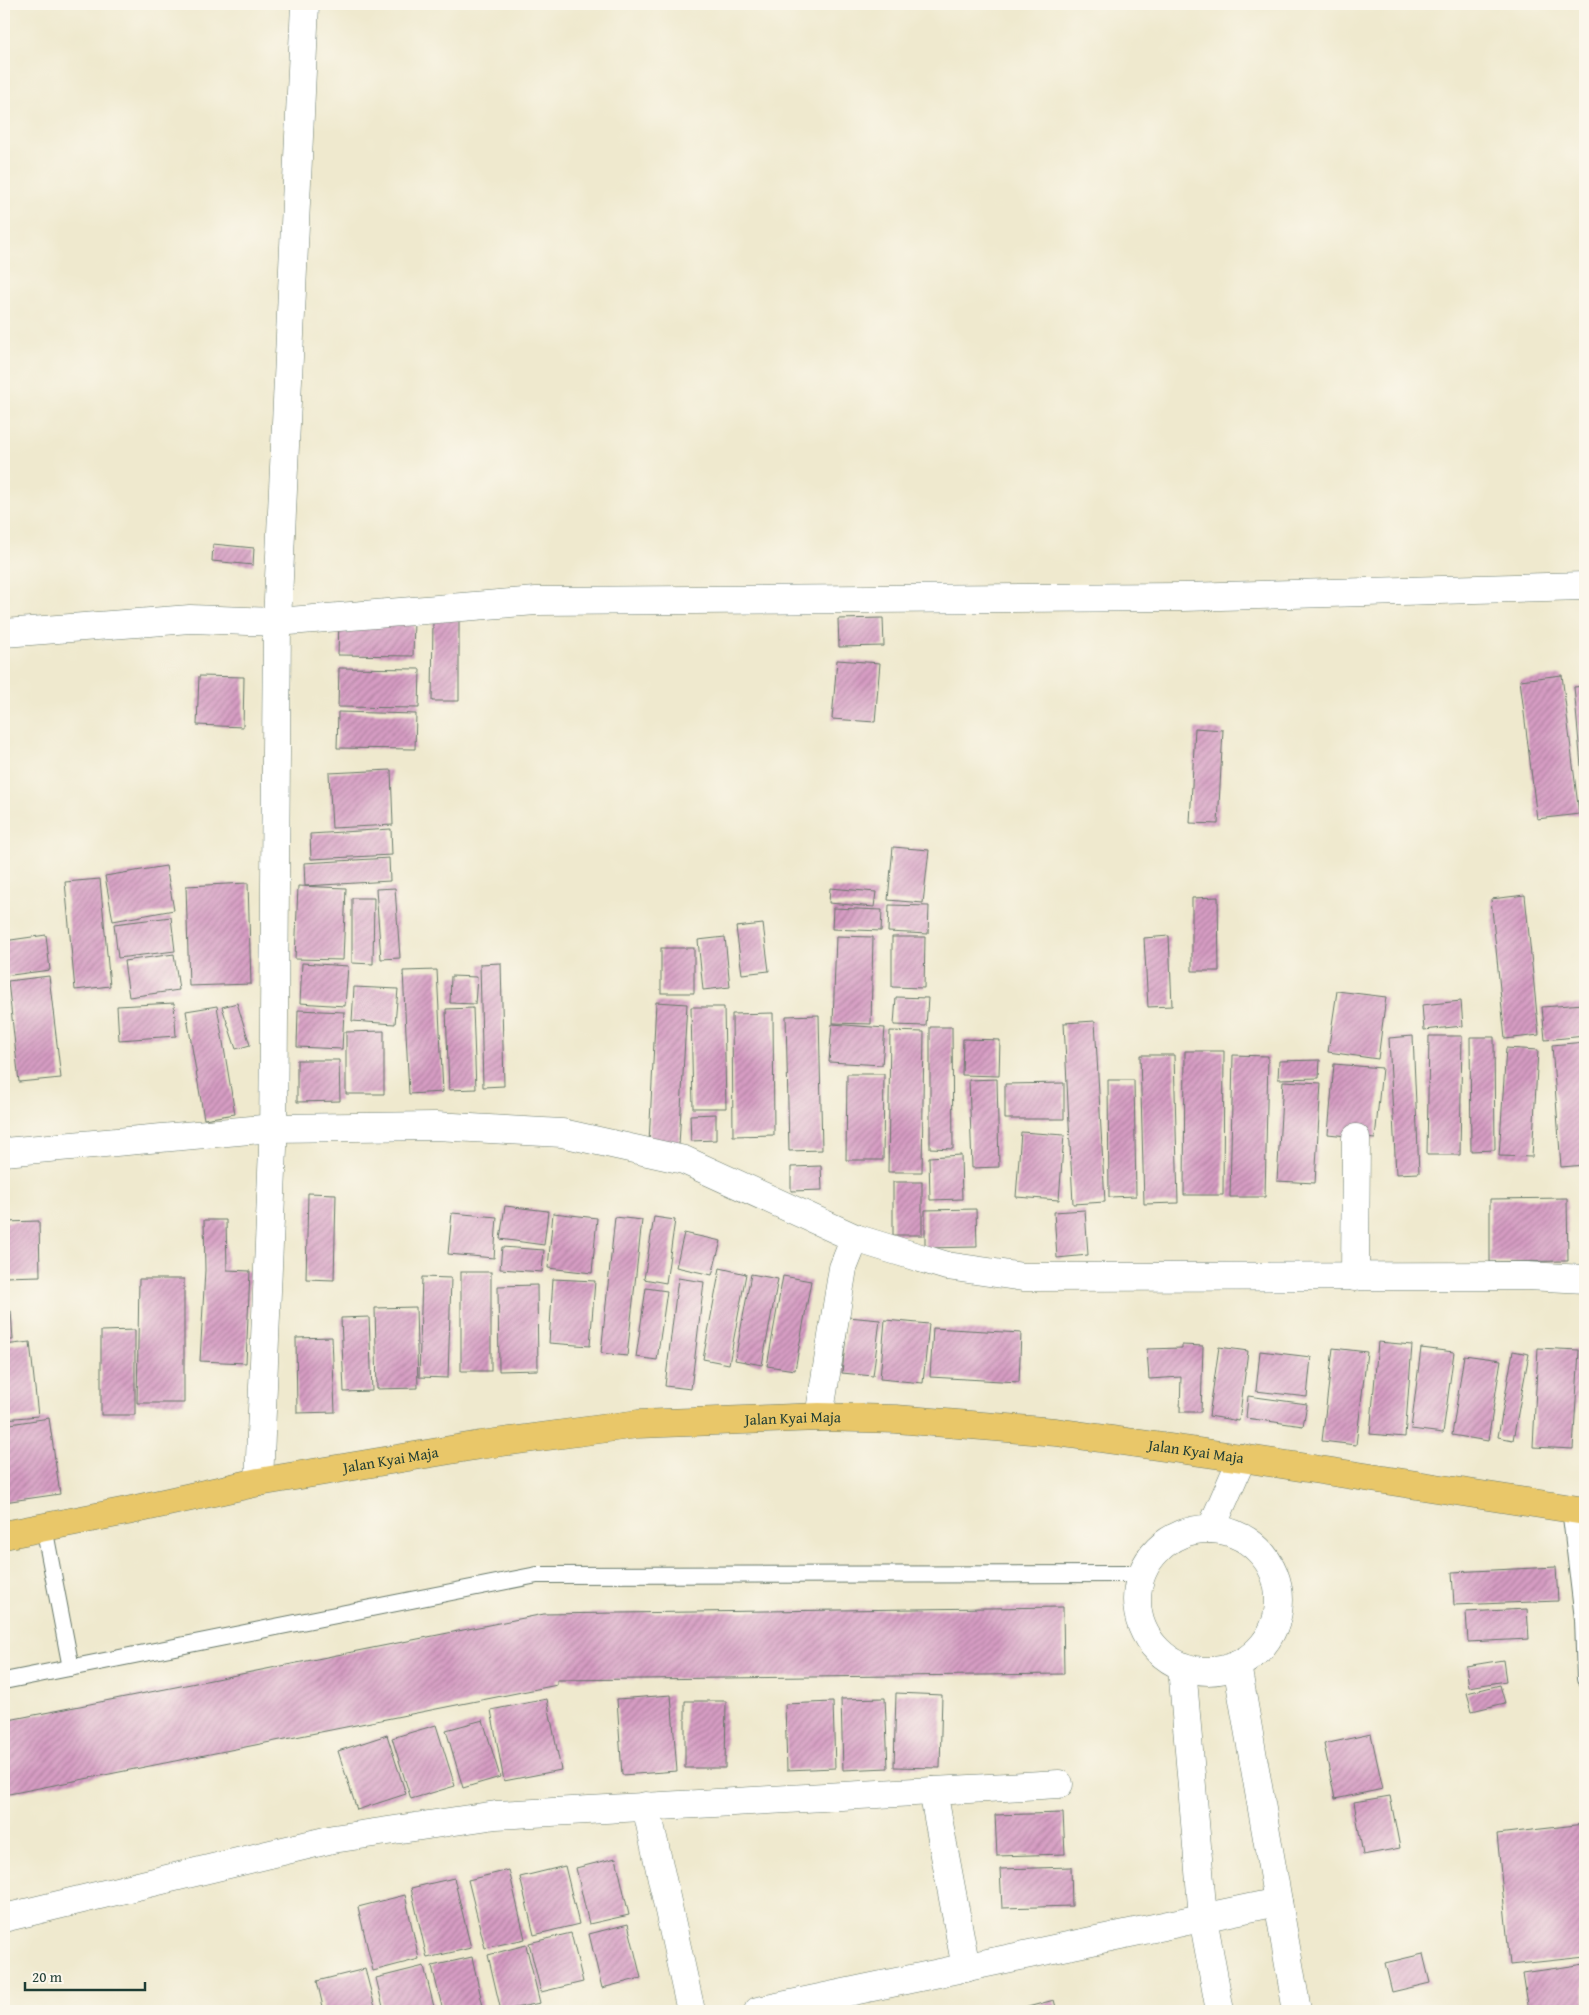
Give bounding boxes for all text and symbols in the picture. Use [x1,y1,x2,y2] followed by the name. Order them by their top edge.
[742,1406,841,1430] street label: Jalan Kyai Maja
[1145,1434,1245,1468] street label: Jalan Kyai Maja
[339,1441,440,1478] street label: Jalan Kyai Maja
[25,1960,145,1992] scale bar
[32,1966,63,1987] text: 20 m

